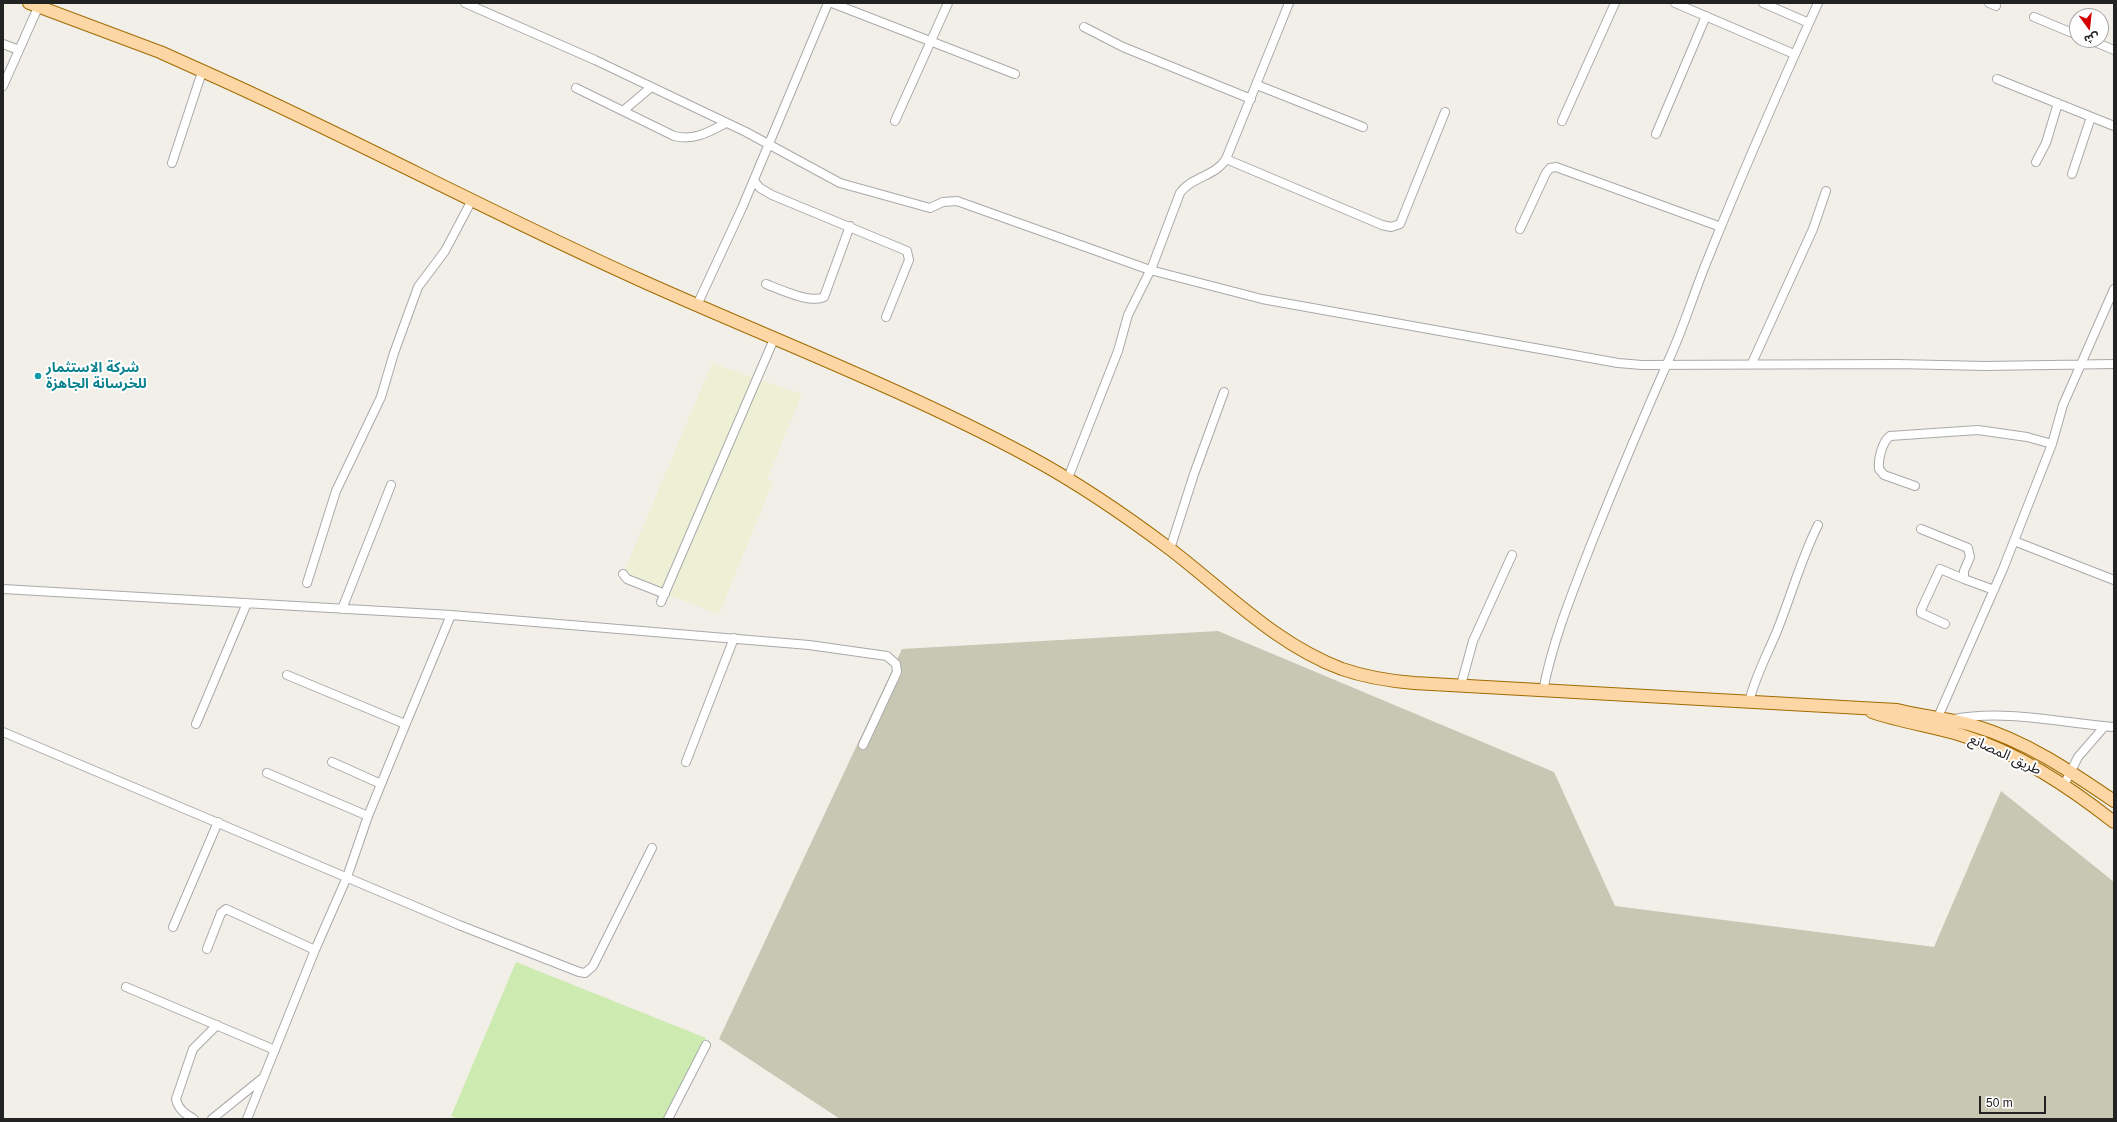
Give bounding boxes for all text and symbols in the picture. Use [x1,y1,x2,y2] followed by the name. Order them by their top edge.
[2069,8,2109,48] north arrow
[2083,31,2101,46] text: ش
[46,360,147,392] place label: شركة الاستثمار للخرسانة الجاهزة
[33,371,43,381] marker: شركة الاستثمار للخرسانة الجاهزة
[1966,731,2044,779] street label: طريق المصانع
[1981,1088,2048,1114] scale bar
[1986,1096,2013,1110] text: 50 m

